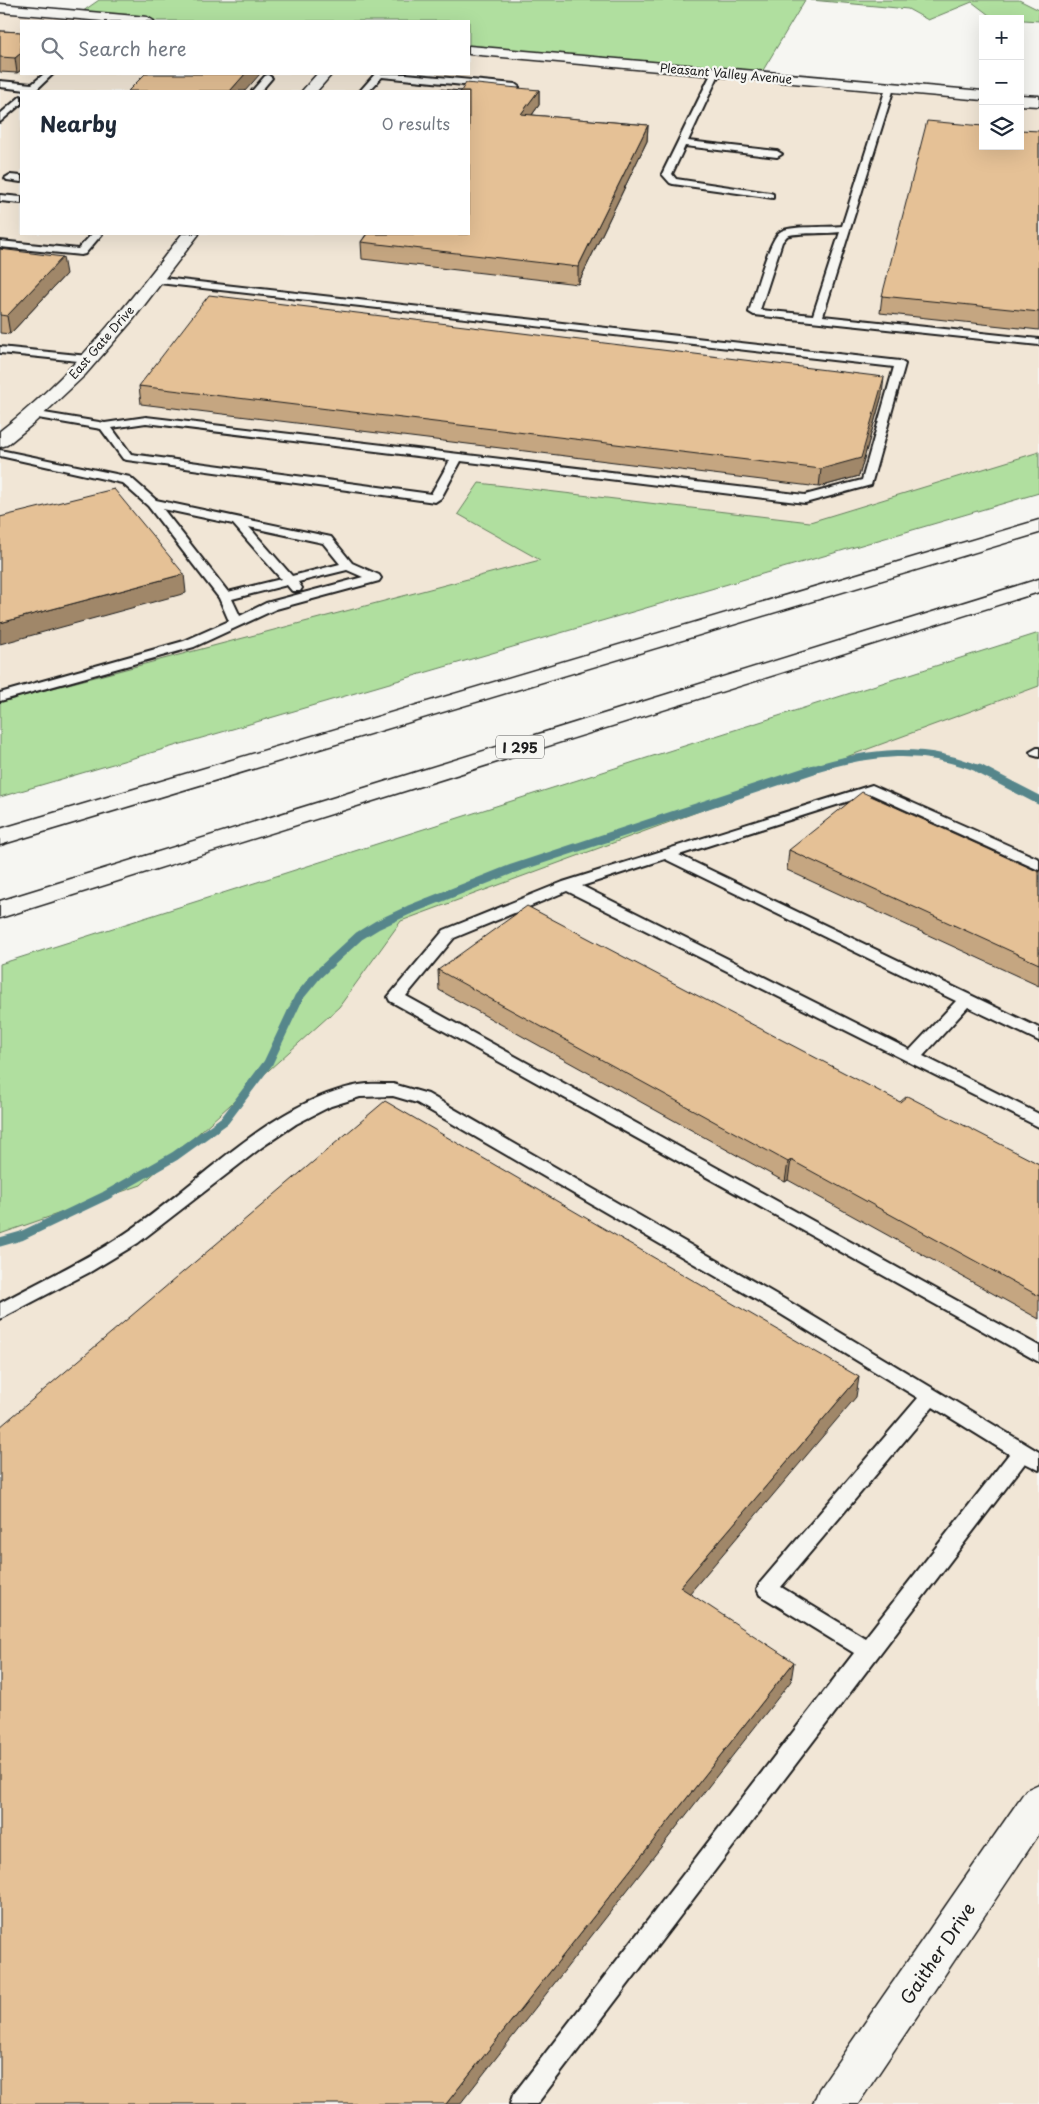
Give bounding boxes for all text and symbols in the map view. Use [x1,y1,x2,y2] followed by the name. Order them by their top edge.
[979,15,1024,150] map controls
[979,15,1024,60] button: +
[20,20,470,75] search box
[38,34,66,62] icon: search
[78,34,187,62] text: Search here
[659,58,793,88] street label: Pleasant Valley Avenue
[979,60,1024,105] button: −
[979,105,1024,150] button: layers
[40,107,117,139] text: Nearby
[382,111,450,135] text: 0 results
[64,301,138,383] street label: East Gate Drive
[496,736,544,759] road number: I 295
[893,1897,981,2009] street label: Gaither Drive

